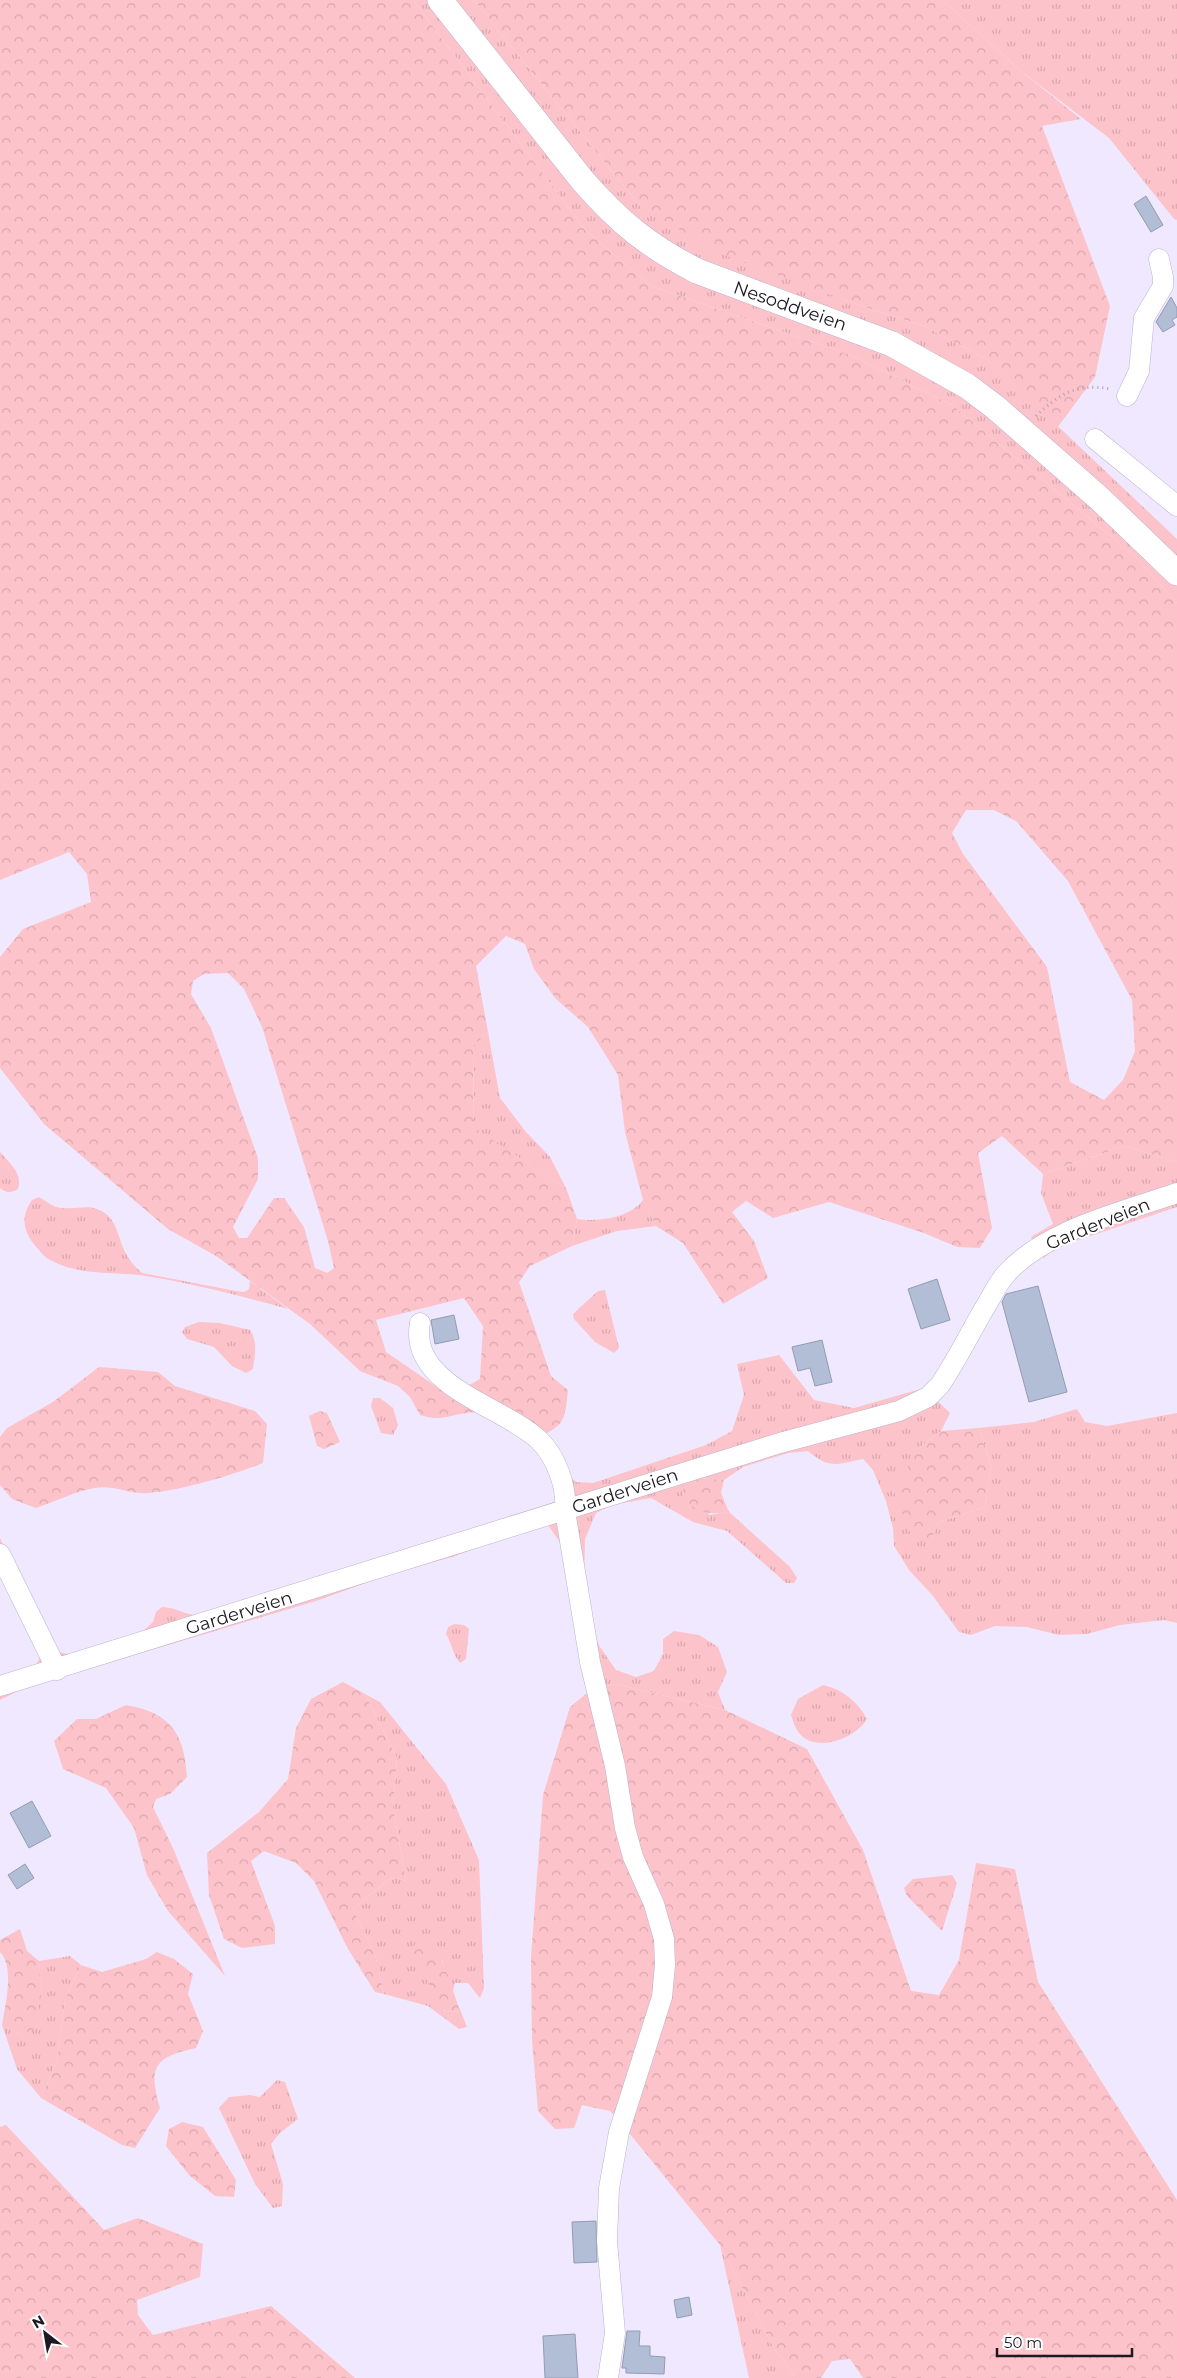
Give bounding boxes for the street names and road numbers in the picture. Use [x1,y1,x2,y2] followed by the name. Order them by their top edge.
[731,276,849,336] street label: Nesoddveien
[1043,1193,1153,1255] street label: Garderveien
[569,1463,681,1519] street label: Garderveien
[183,1586,295,1640] street label: Garderveien

